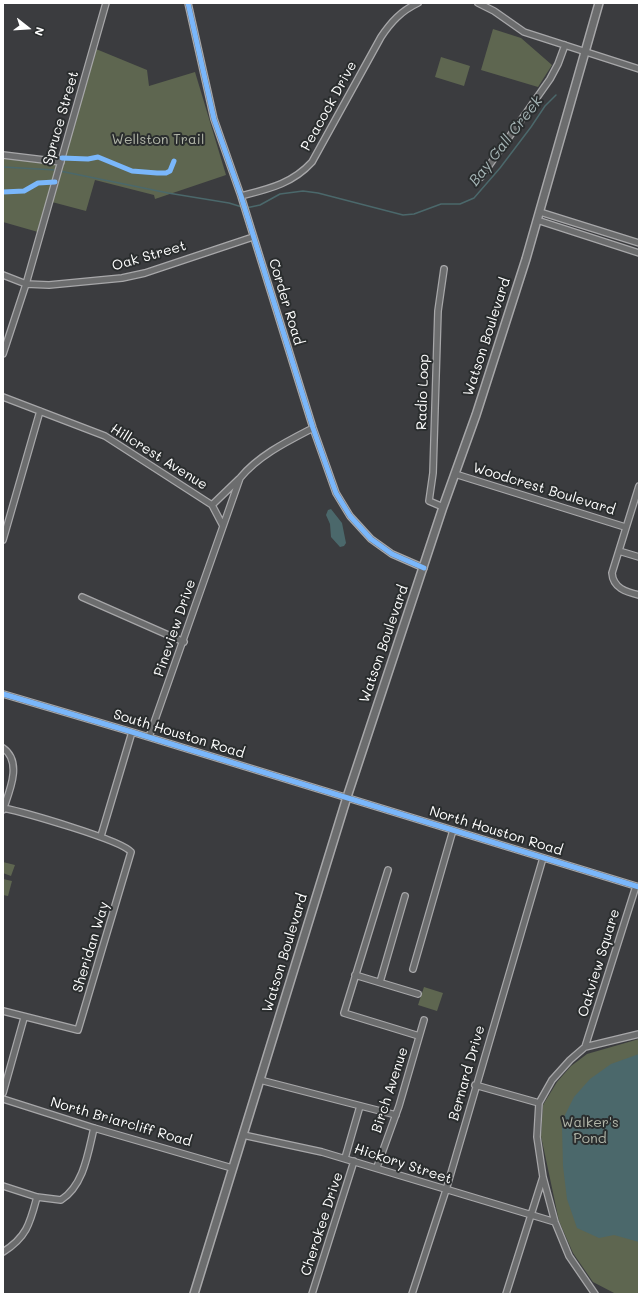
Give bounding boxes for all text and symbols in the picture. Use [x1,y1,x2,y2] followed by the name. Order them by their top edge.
[8,8,48,48] north arrow
[32,25,48,38] text: N
[298,58,360,154] street label: Peacock Drive
[40,69,82,167] street label: Spruce Street
[465,93,547,189] water label: Bay Gall Creek
[112,132,204,148] park label: Wellston Trail
[110,237,188,275] street label: Oak Street
[265,257,307,347] street label: Corder Road
[460,276,514,398] street label: Watson Boulevard
[413,354,433,430] street label: Radio Loop
[107,420,211,494] street label: Hillcrest Avenue
[471,459,617,519] street label: Woodcrest Boulevard
[150,577,200,679] street label: Pineview Drive
[356,583,412,705] street label: Watson Boulevard
[111,706,247,762] street label: South Houston Road
[427,803,565,859] street label: North Houston Road
[259,892,311,1014] street label: Watson Boulevard
[69,900,113,994] street label: Sheridan Way
[575,907,623,1019] street label: Oakview Square
[445,1023,489,1123] street label: Bernard Drive
[368,1045,412,1135] street label: Birch Avenue
[48,1094,194,1150] street label: North Briarcliff Road
[561,1115,619,1148] park label: Walker's Pond
[352,1140,454,1188] street label: Hickory Street
[297,1170,347,1278] street label: Cherokee Drive

